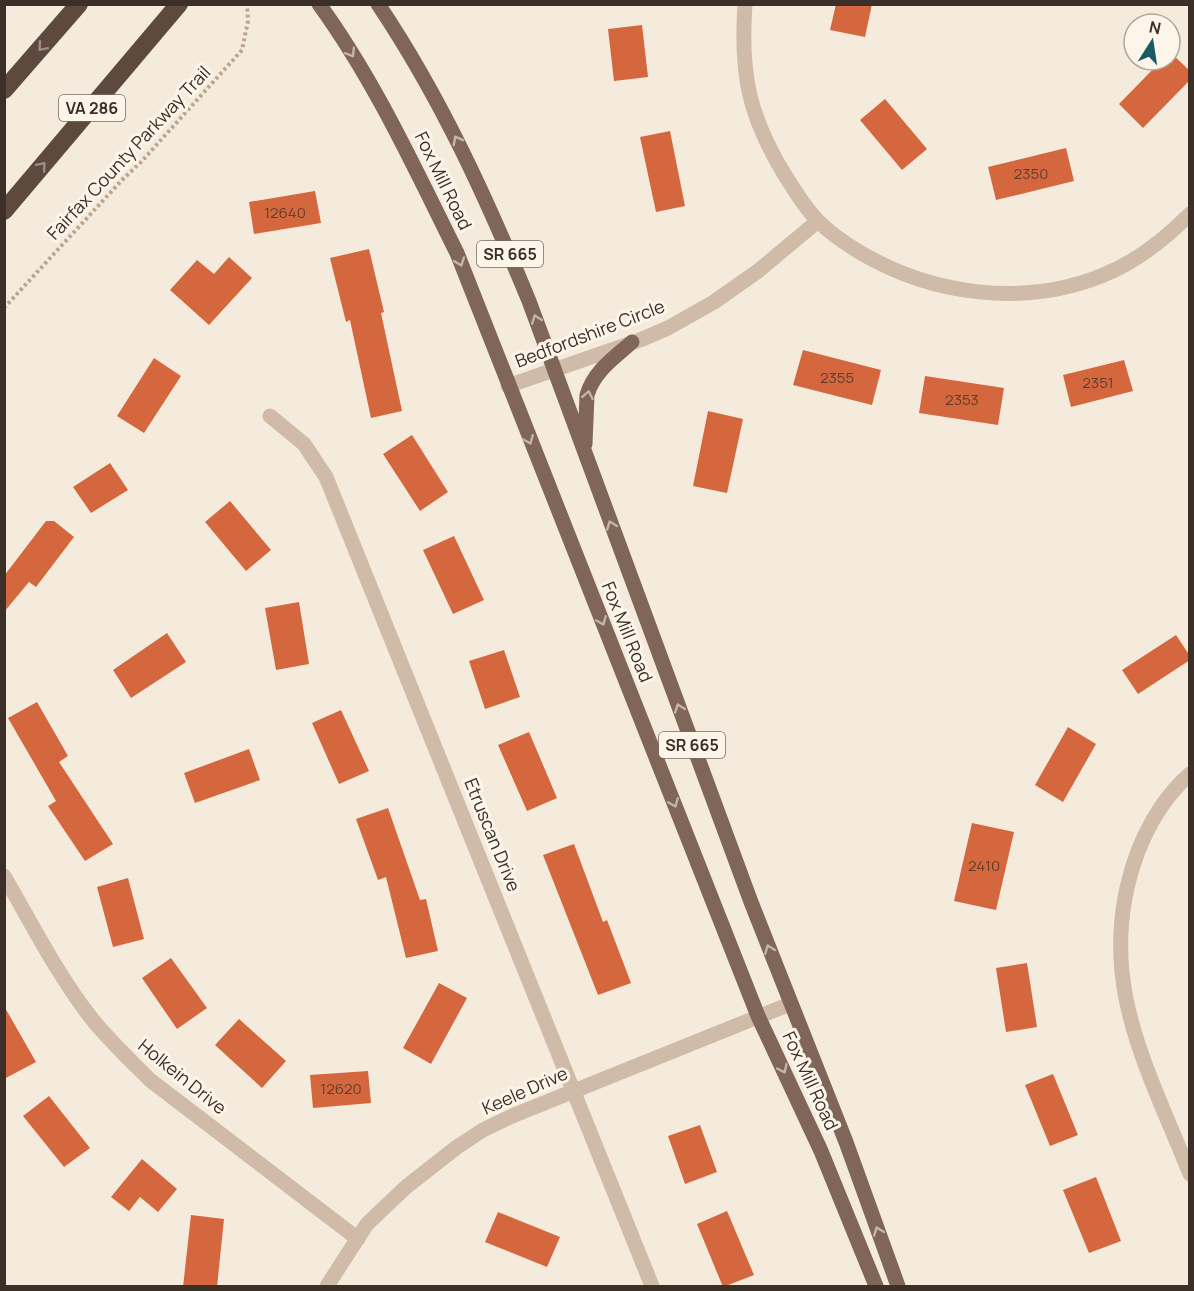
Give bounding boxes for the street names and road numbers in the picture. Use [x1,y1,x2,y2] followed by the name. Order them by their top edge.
[41,60,215,244] street label: Fairfax County Parkway Trail
[59,95,125,121] road number: VA 286
[410,128,478,234] street label: Fox Mill Road
[477,241,543,267] road number: SR 665
[511,293,668,373] street label: Bedfordshire Circle
[597,578,659,685] street label: Fox Mill Road
[659,732,725,758] road number: SR 665
[459,774,527,895] street label: Etruscan Drive
[778,1027,844,1134] street label: Fox Mill Road
[133,1033,232,1119] street label: Holkein Drive
[478,1061,571,1120] street label: Keele Drive

